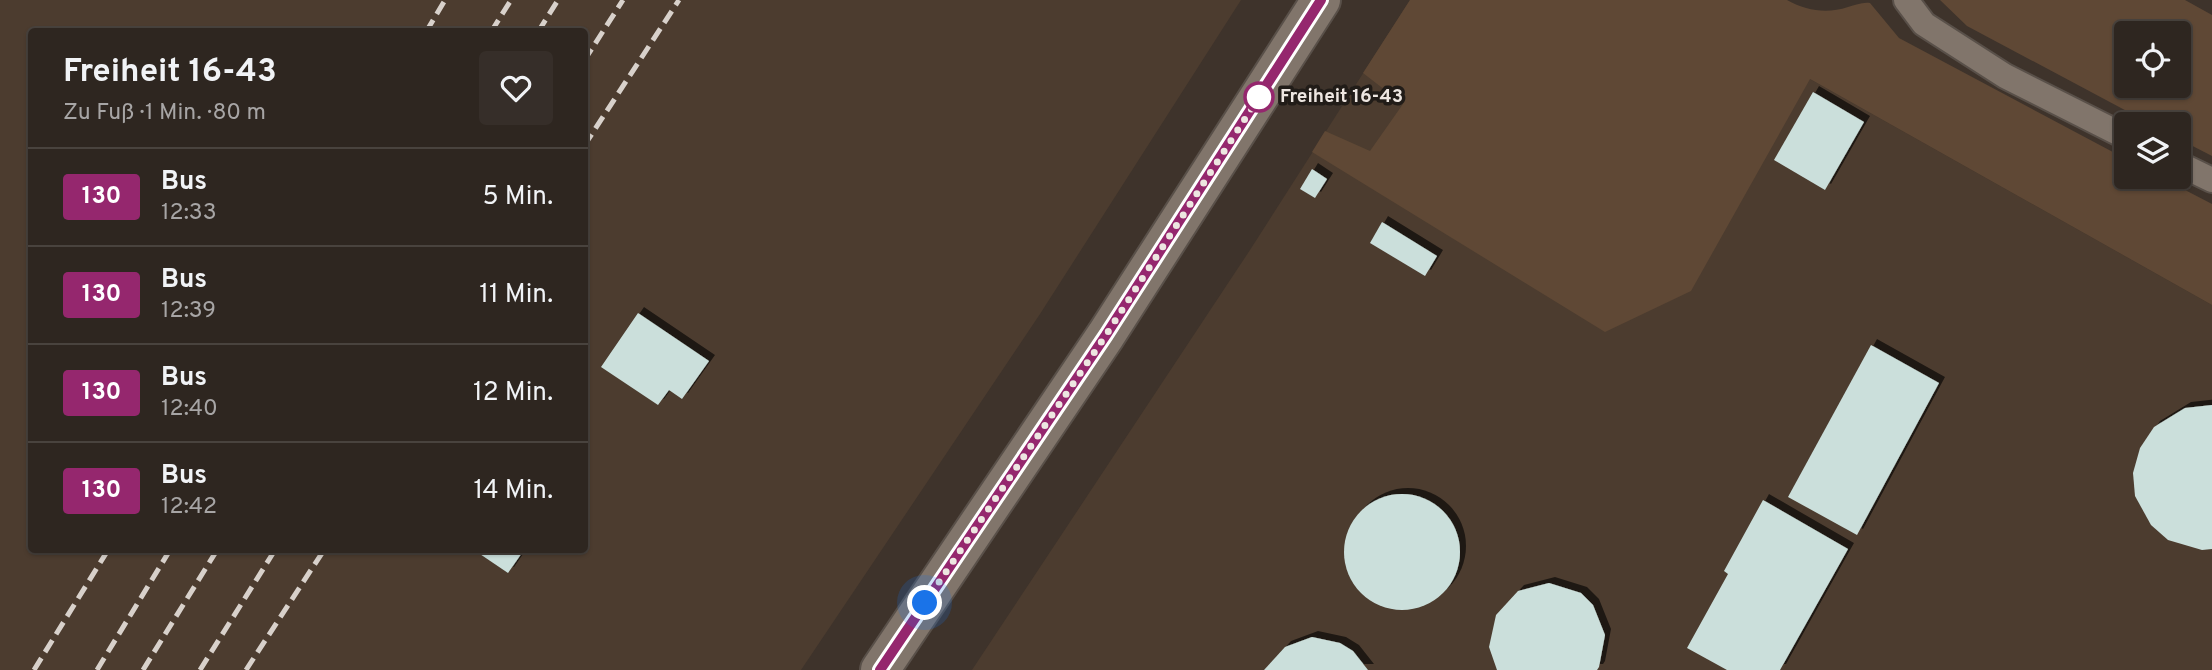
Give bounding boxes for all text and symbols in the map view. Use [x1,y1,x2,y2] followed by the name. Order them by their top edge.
[2114,21,2191,189] map controls
[2114,21,2191,98] button: locate
[479,51,553,125] button: heart
[63,52,277,94] text: Freiheit 16-43
[1244,82,1274,112] marker: Freiheit 16-43
[1280,85,1403,109] place label: Freiheit 16-43
[63,99,266,128] text: Zu Fuß · 1 Min. · 80 m
[2114,112,2191,189] button: layers
[161,166,207,199] text: Bus
[483,181,553,214] text: 5 Min.
[82,182,121,212] text: 130
[161,199,217,228] text: 12:33
[161,264,207,297] text: Bus
[479,279,553,312] text: 11 Min.
[82,280,121,310] text: 130
[161,297,216,326] text: 12:39
[161,362,207,395] text: Bus
[473,377,553,410] text: 12 Min.
[82,378,121,408] text: 130
[161,395,218,424] text: 12:40
[161,460,207,493] text: Bus
[473,475,553,508] text: 14 Min.
[82,476,121,506] text: 130
[161,493,217,522] text: 12:42
[907,585,942,620] your location

